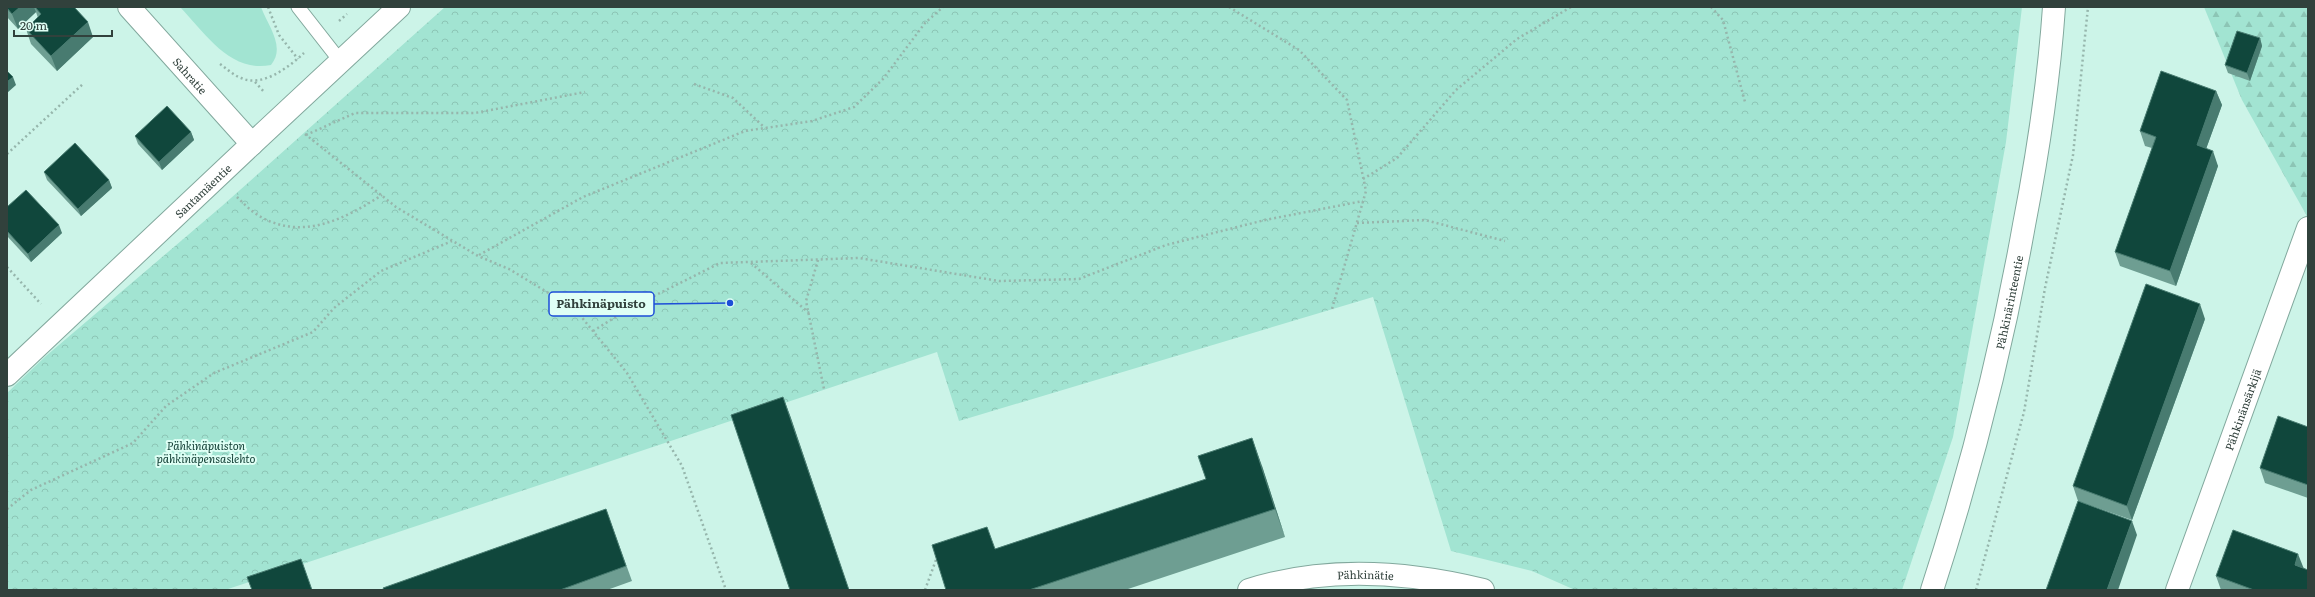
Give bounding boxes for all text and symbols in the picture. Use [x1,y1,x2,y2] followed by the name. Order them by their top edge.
[14,12,112,38] scale bar
[20,16,47,34] text: 20 m
[170,54,211,97] street label: Sahratie
[171,160,235,221] street label: Santamäentie
[1991,254,2026,351] street label: Pähkinärinteentie
[549,292,654,316] callout: Pähkinäpuisto
[556,294,646,312] text: Pähkinäpuisto
[2220,366,2264,453] street label: Pähkinänsärkijä
[156,437,256,466] park label: Pähkinäpuiston pähkinäpensaslehto
[1337,566,1395,583] street label: Pähkinätie

